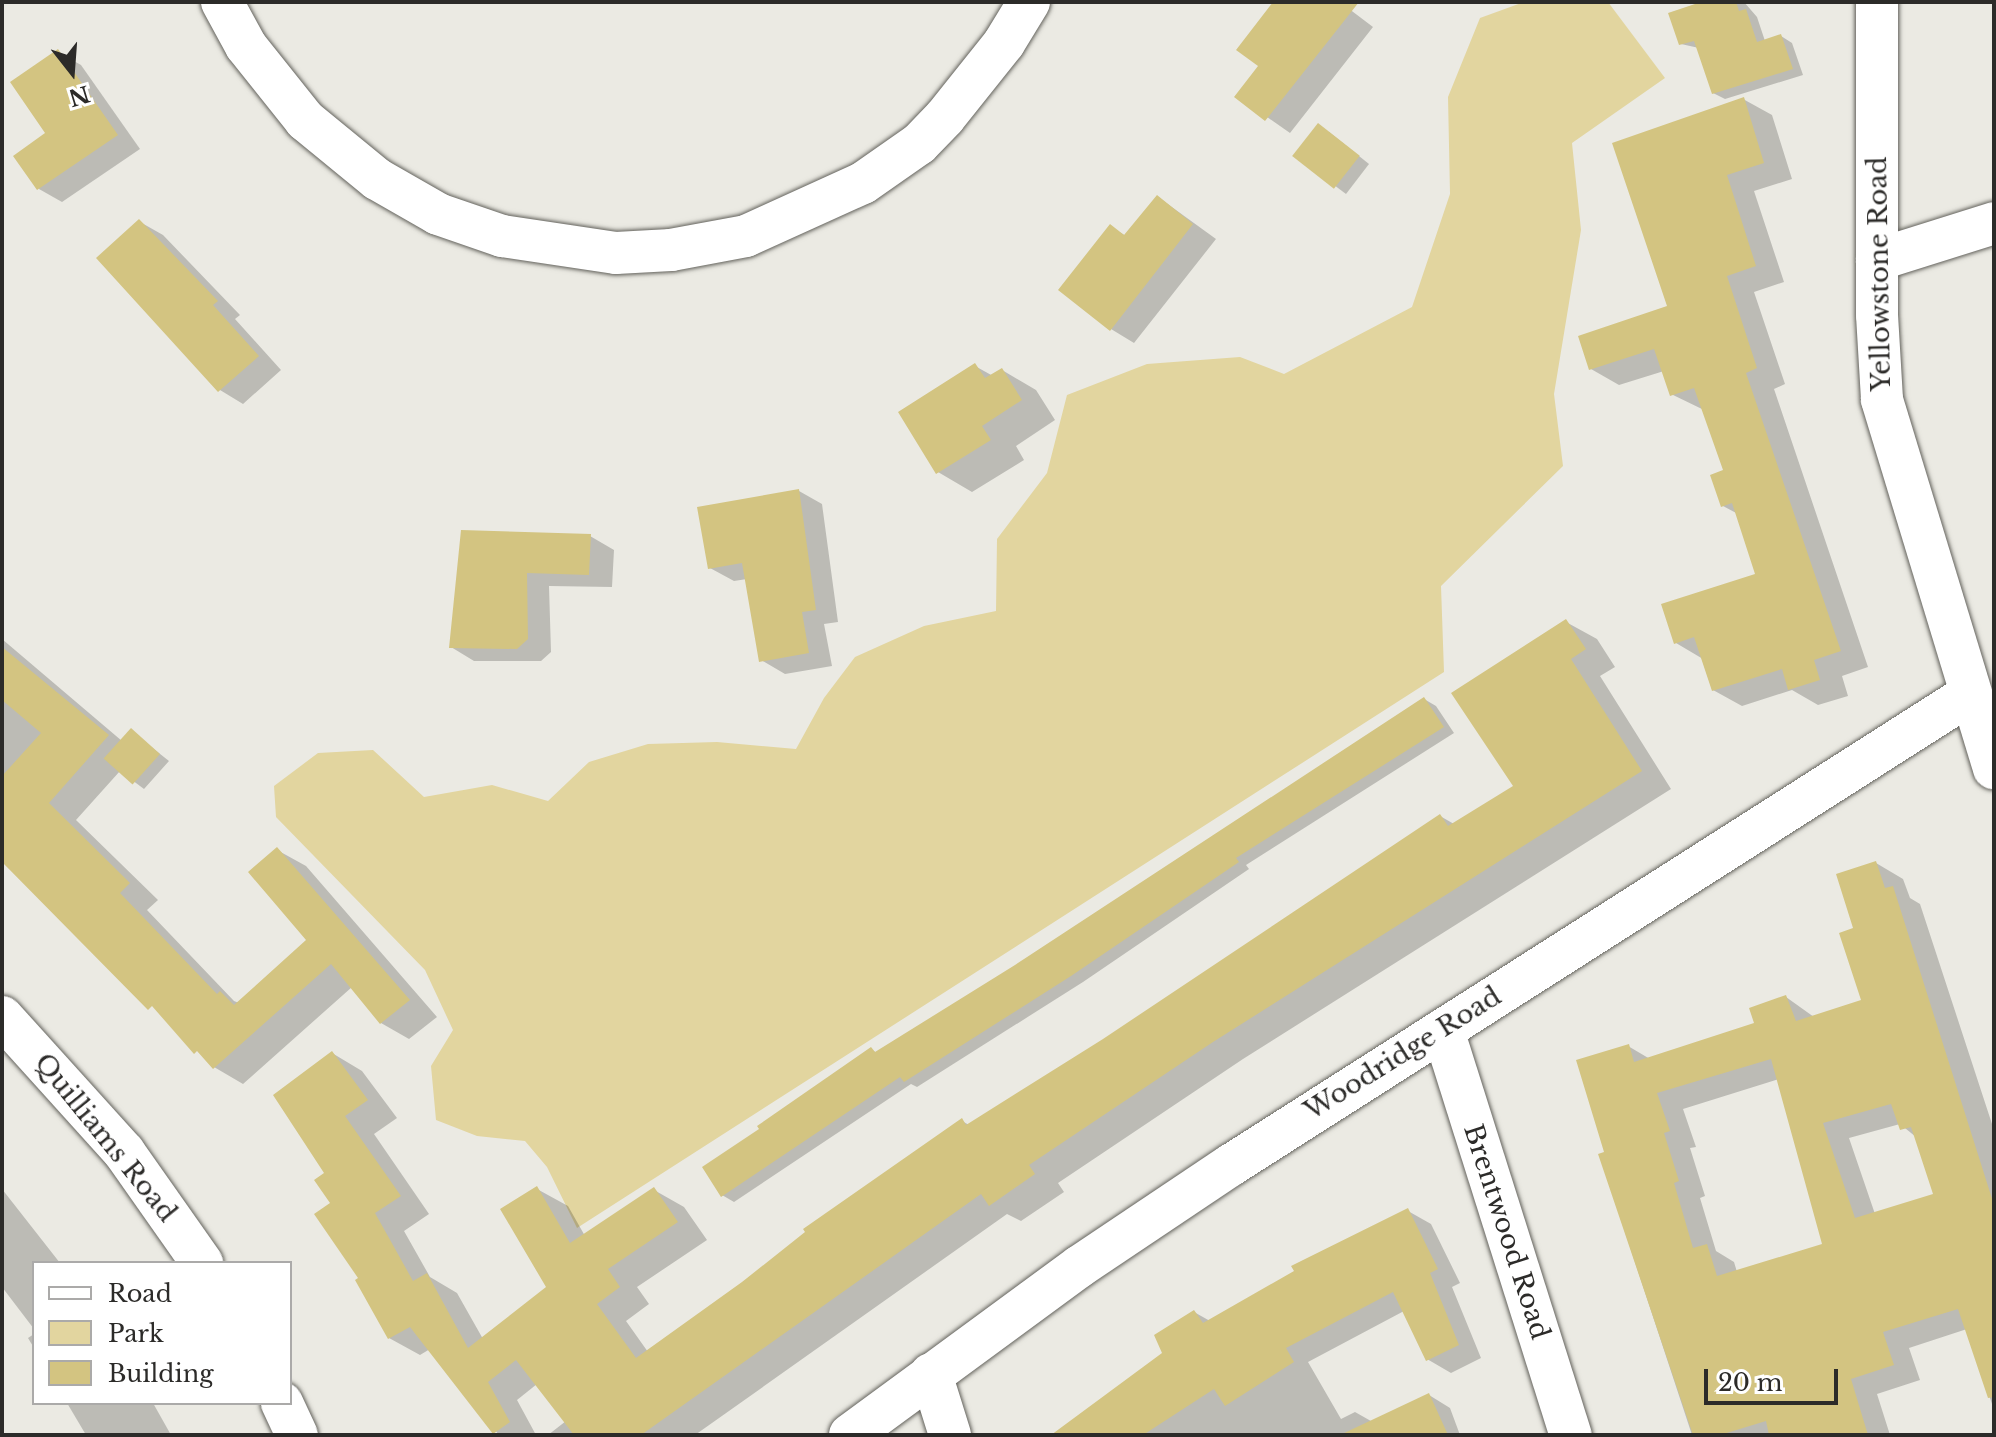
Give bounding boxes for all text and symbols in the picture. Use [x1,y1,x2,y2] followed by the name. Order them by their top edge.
[32,32,112,112] north arrow
[65,79,93,111] text: N
[1862,156,1898,392] street label: Yellowstone Road
[1299,981,1507,1127] street label: Woodridge Road
[28,1048,182,1228] street label: Quilliams Road
[1456,1120,1556,1344] street label: Brentwood Road
[32,1261,292,1405] legend
[108,1279,172,1308] text: Road
[108,1319,164,1348] text: Park
[1708,1353,1842,1403] scale bar
[108,1359,214,1388] text: Building
[1718,1368,1783,1397] text: 20 m

